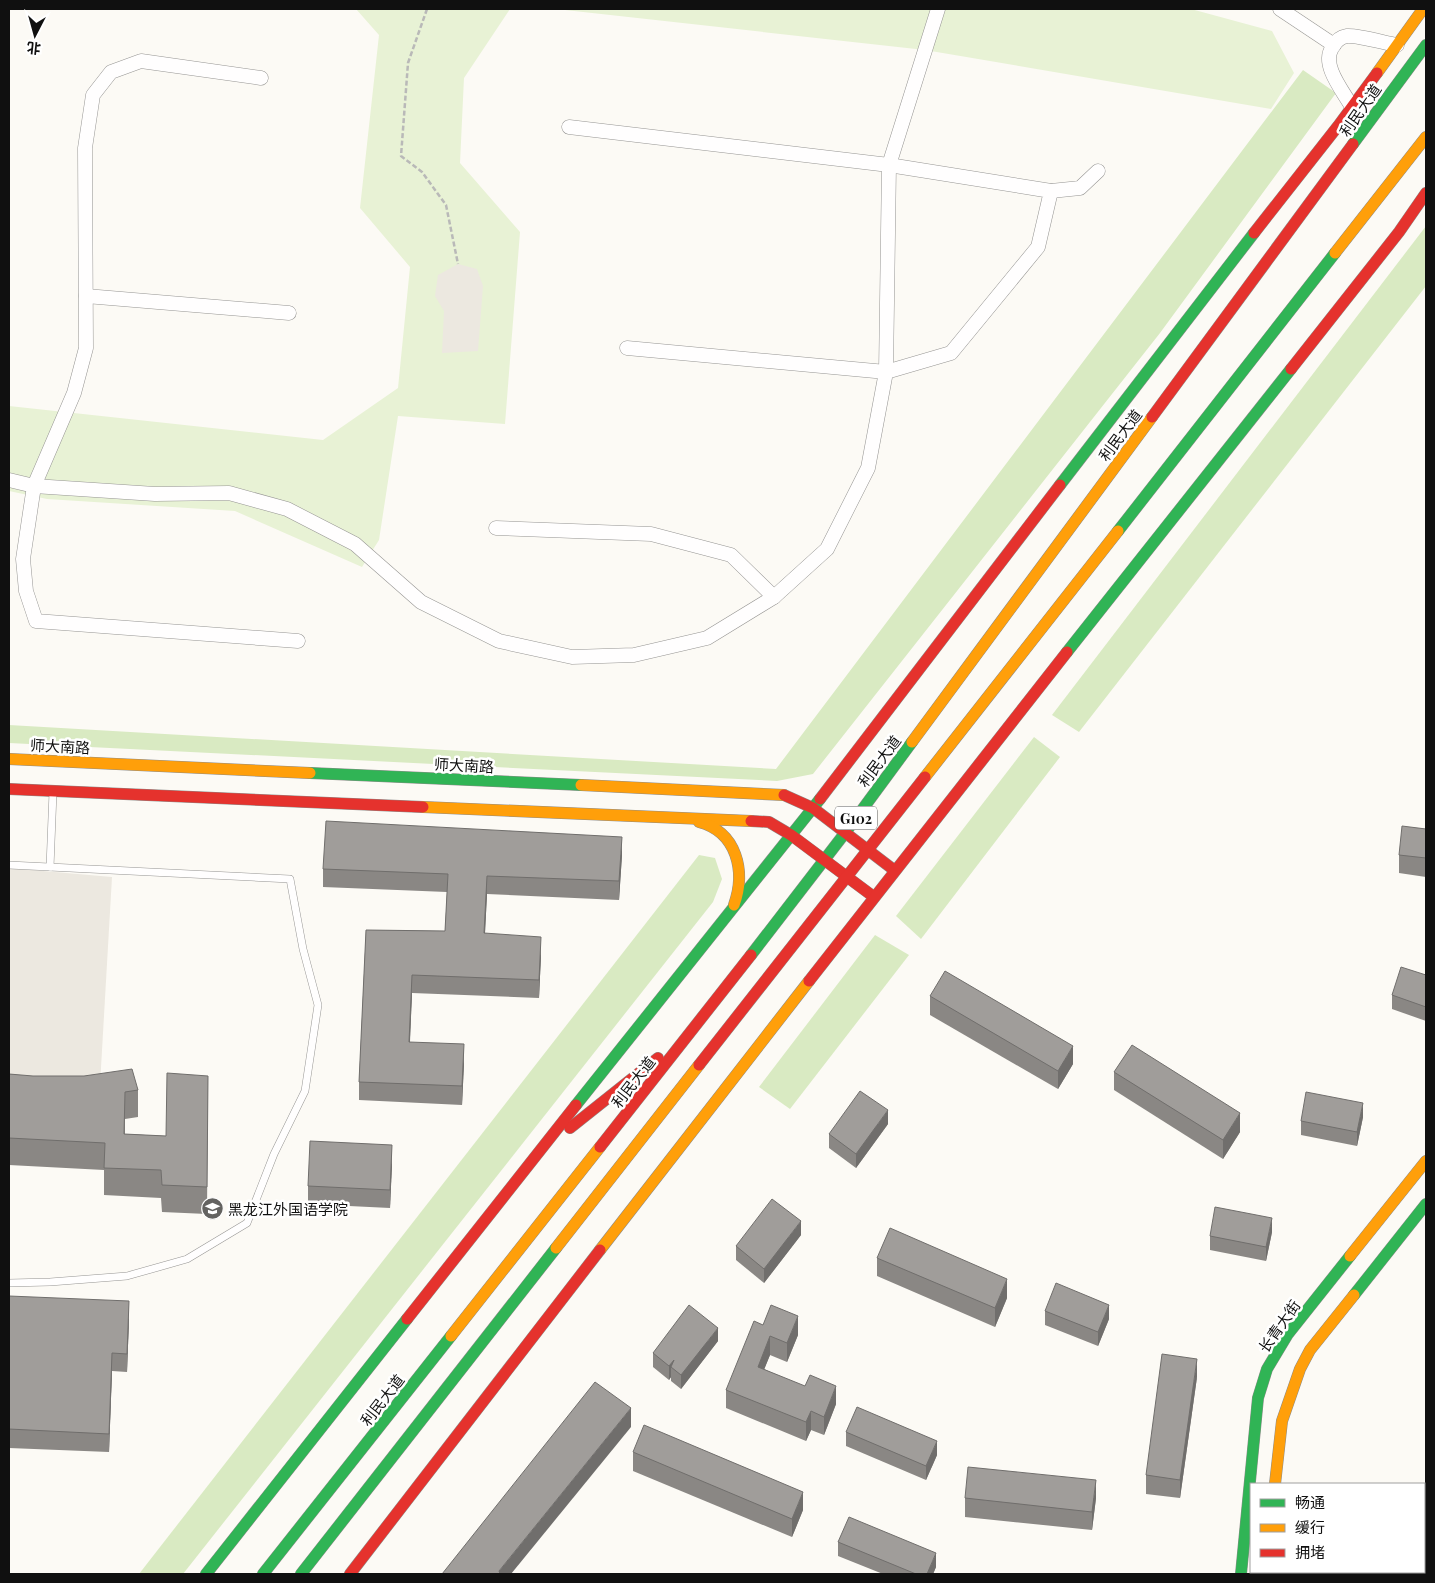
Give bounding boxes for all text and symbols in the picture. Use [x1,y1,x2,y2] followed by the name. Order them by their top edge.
[10,10,60,60] north arrow
[26,38,42,59] text: 北
[1335,80,1385,140] street label: 利民大道
[1094,405,1146,465] street label: 利民大道
[853,731,905,791] street label: 利民大道
[30,734,90,758] street label: 师大南路
[434,753,494,777] street label: 师大南路
[835,806,877,830] road number: G102
[607,1052,659,1112] street label: 利民大道
[200,1197,224,1221] school or university icon: 黑龙江外国语学院
[228,1199,348,1219] place label: 黑龙江外国语学院
[1254,1296,1304,1356] street label: 长青大街
[356,1370,408,1430] street label: 利民大道
[1250,1483,1425,1573] legend
[1295,1492,1325,1512] text: 畅通
[1295,1517,1325,1537] text: 缓行
[1295,1542,1325,1562] text: 拥堵

